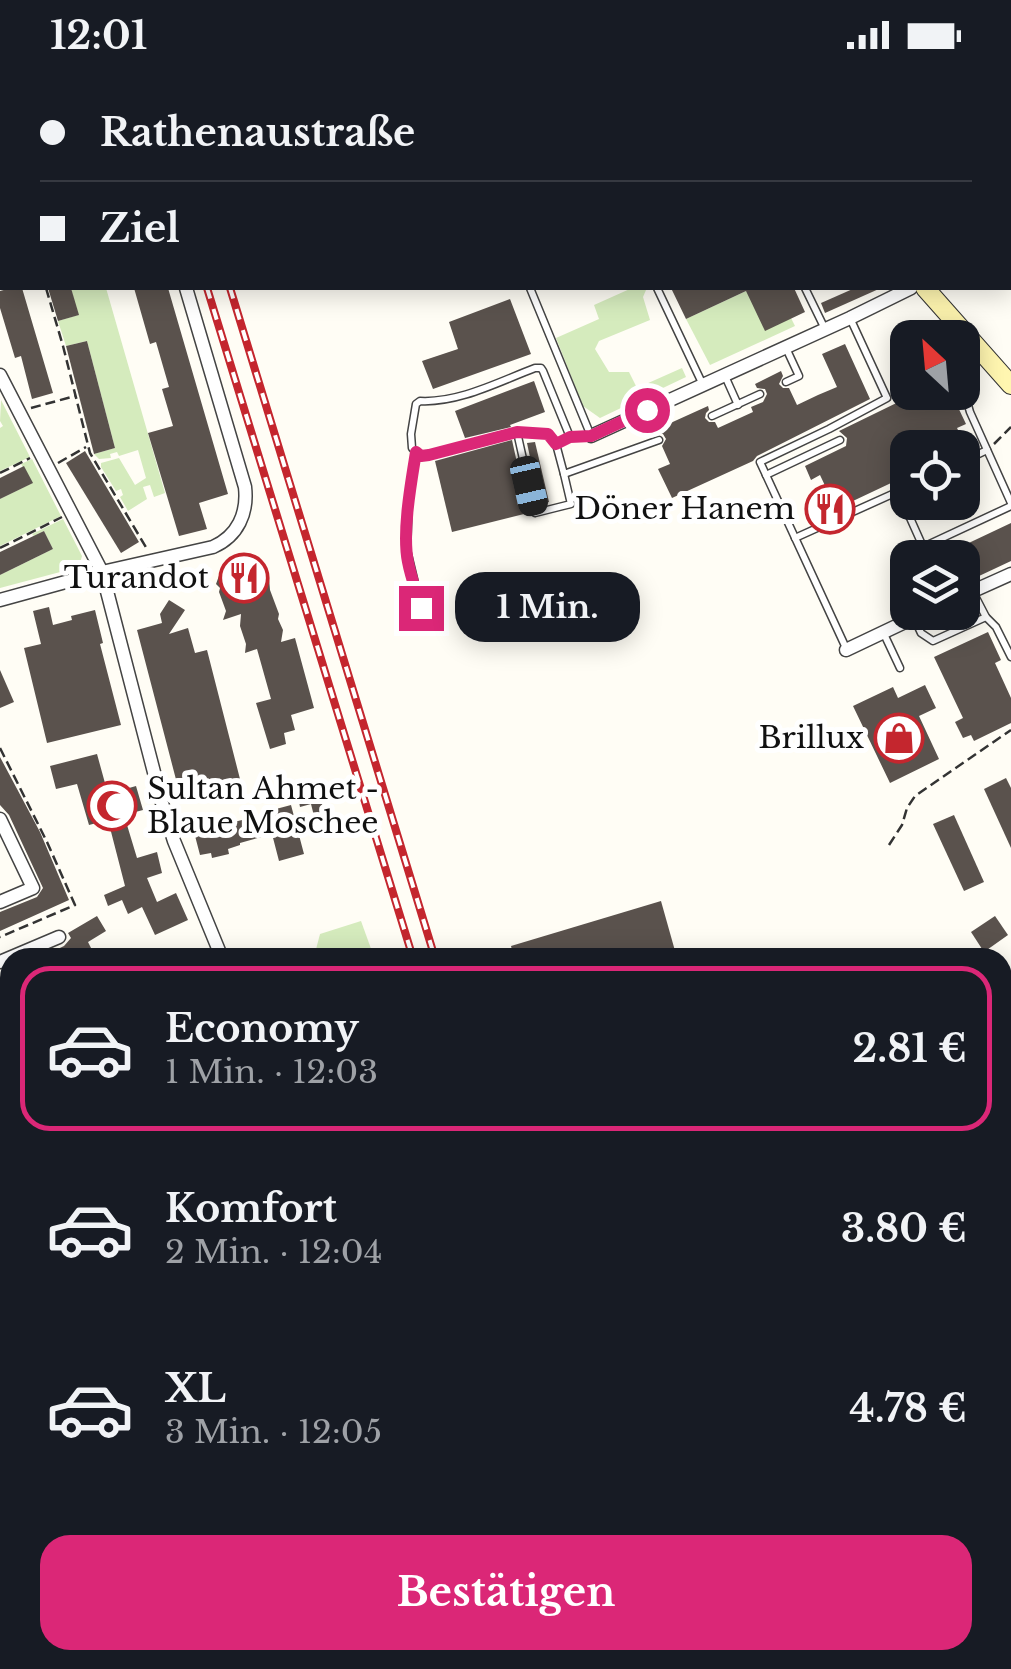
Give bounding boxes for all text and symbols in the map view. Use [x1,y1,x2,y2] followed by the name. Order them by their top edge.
[50,12,147,59] text: 12:01
[100,109,415,156] text: Rathenaustraße
[100,205,180,252] text: Ziel
[890,320,980,410] north arrow
[890,320,980,630] map controls
[625,388,670,433] route start
[890,430,980,520] button: locate
[508,453,550,519] car
[804,483,856,535] restaurant icon: Döner Hanem
[574,490,795,527] place label: Döner Hanem
[890,540,980,630] button: layers
[218,552,270,604] restaurant icon: Turandot
[64,559,210,596] place label: Turandot
[456,573,641,643] callout: 1 Min.
[399,586,444,631] route end
[496,587,599,627] text: 1 Min.
[873,712,925,764] shop icon: Brillux
[759,719,864,756] place label: Brillux
[147,770,379,841] place label: Sultan Ahmet - Blaue Moschee
[86,780,138,832] mosque icon: Sultan Ahmet - Blaue Moschee
[45,1004,135,1094] icon: car
[165,1005,359,1052] text: Economy
[853,1025,967,1072] text: 2.81 €
[165,1052,378,1092] text: 1 Min. · 12:03
[45,1184,135,1274] icon: car
[165,1185,337,1232] text: Komfort
[841,1205,967,1252] text: 3.80 €
[165,1232,382,1272] text: 2 Min. · 12:04
[45,1364,135,1454] icon: car
[165,1365,226,1412] text: XL
[850,1385,967,1432] text: 4.78 €
[165,1412,382,1452] text: 3 Min. · 12:05
[40,1535,972,1650] button: Bestätigen

